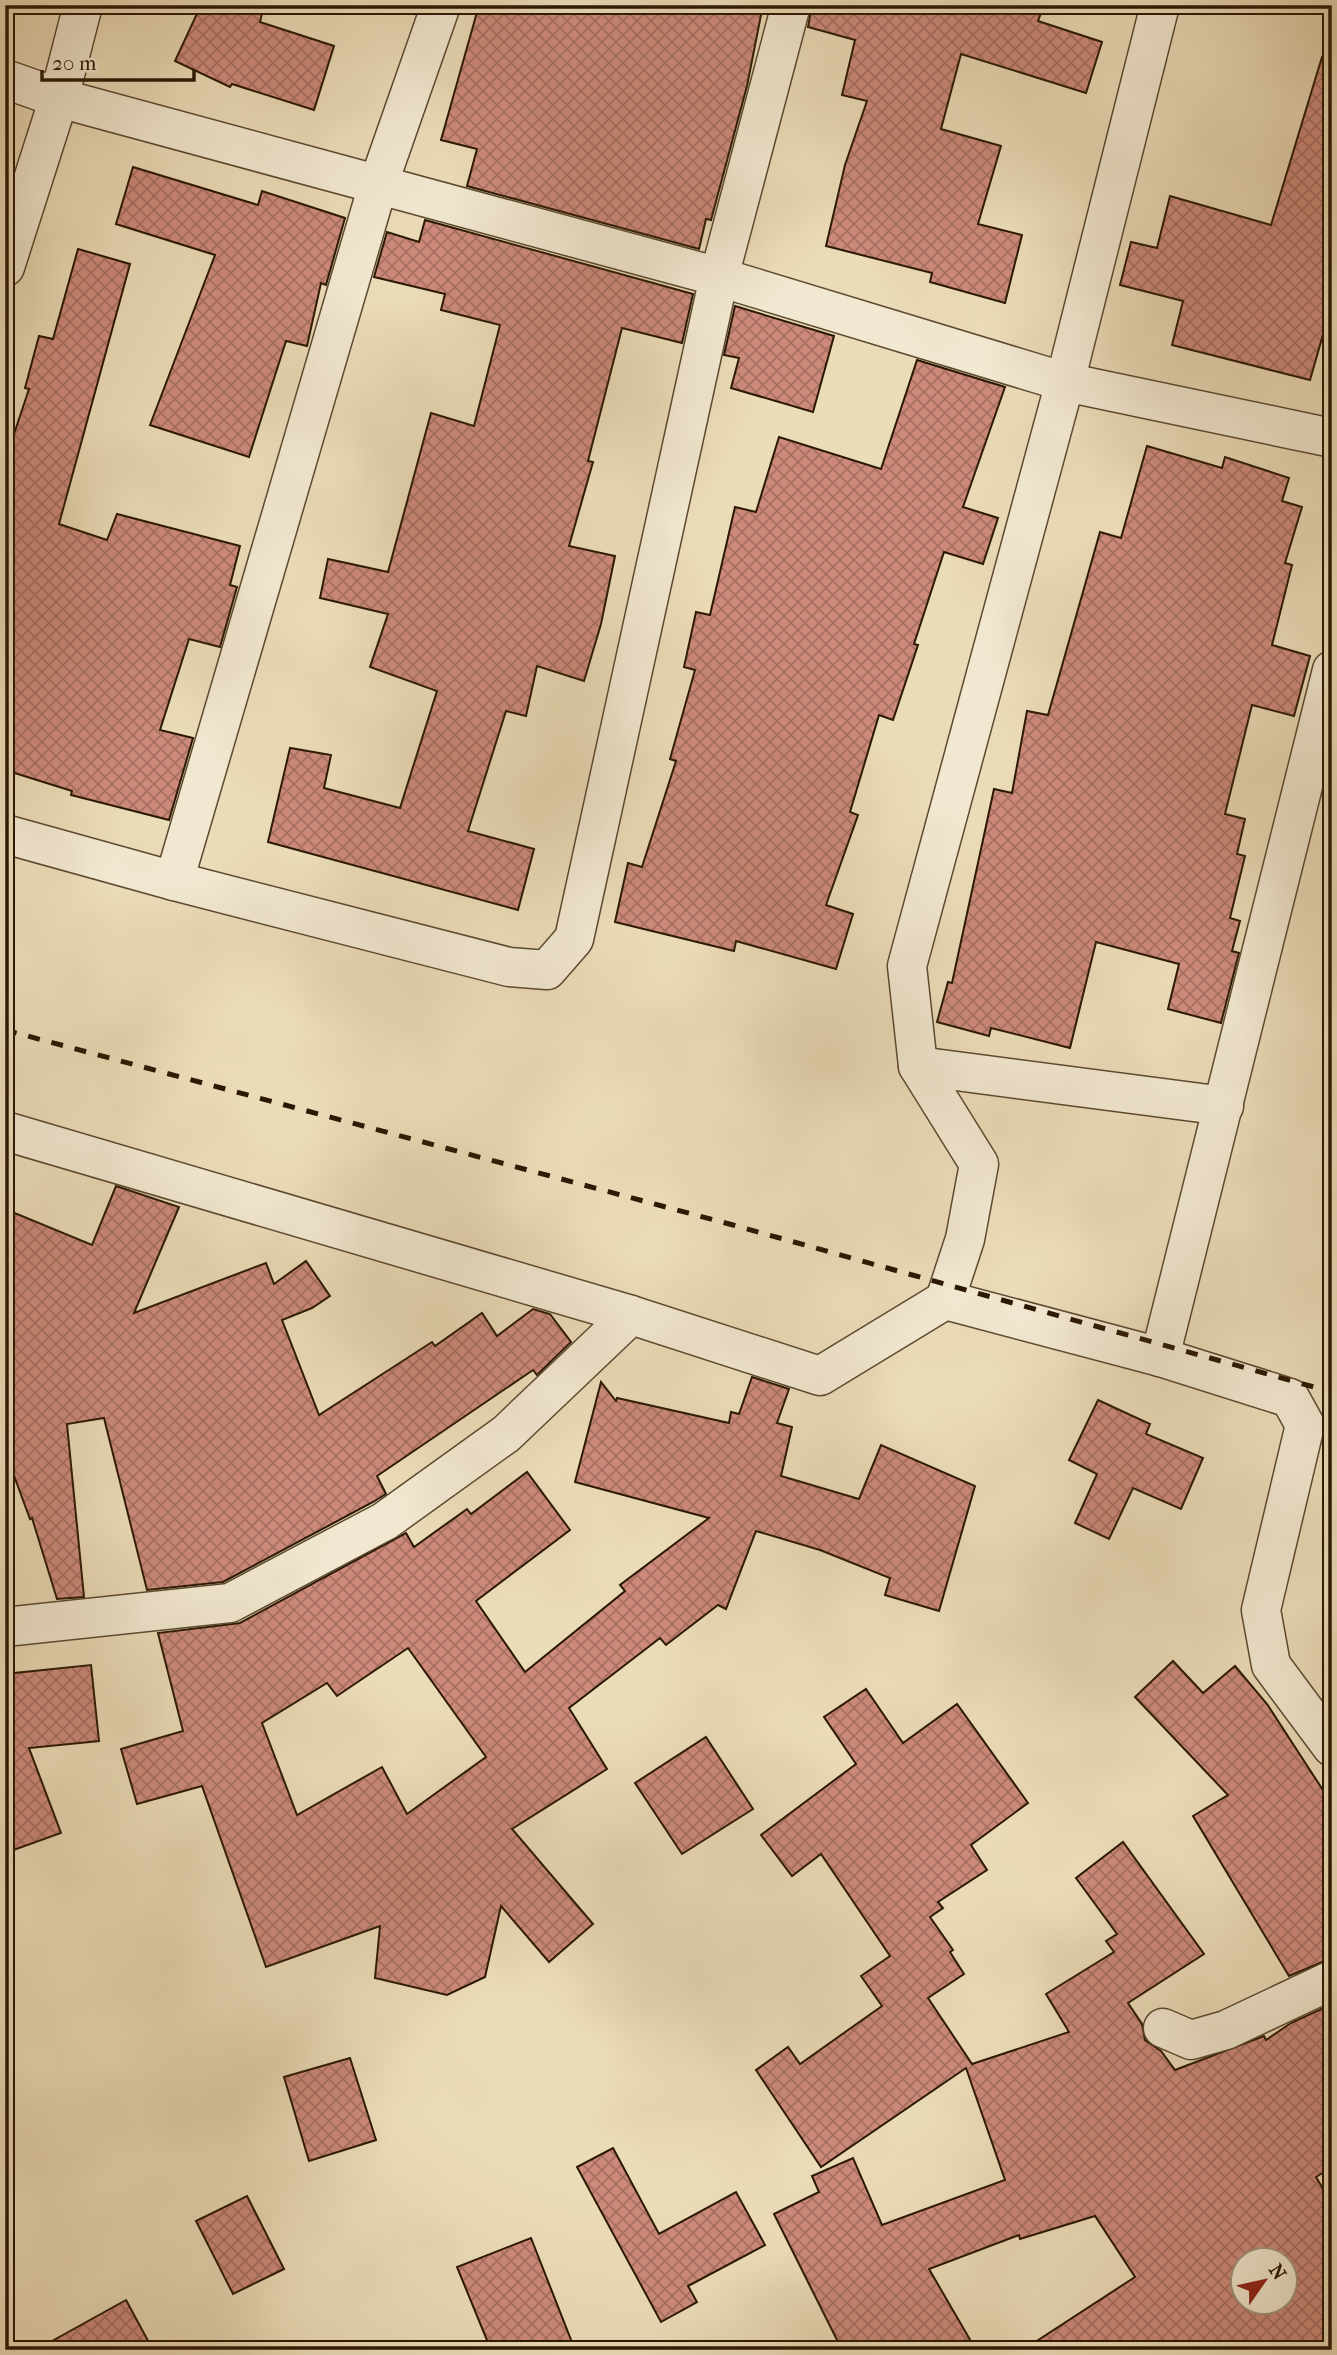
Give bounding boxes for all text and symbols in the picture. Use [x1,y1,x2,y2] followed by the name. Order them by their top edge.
[42,38,194,82] scale bar
[52,51,97,75] text: 20 m
[1228,2246,1298,2316] north arrow
[1264,2260,1291,2285] text: N

